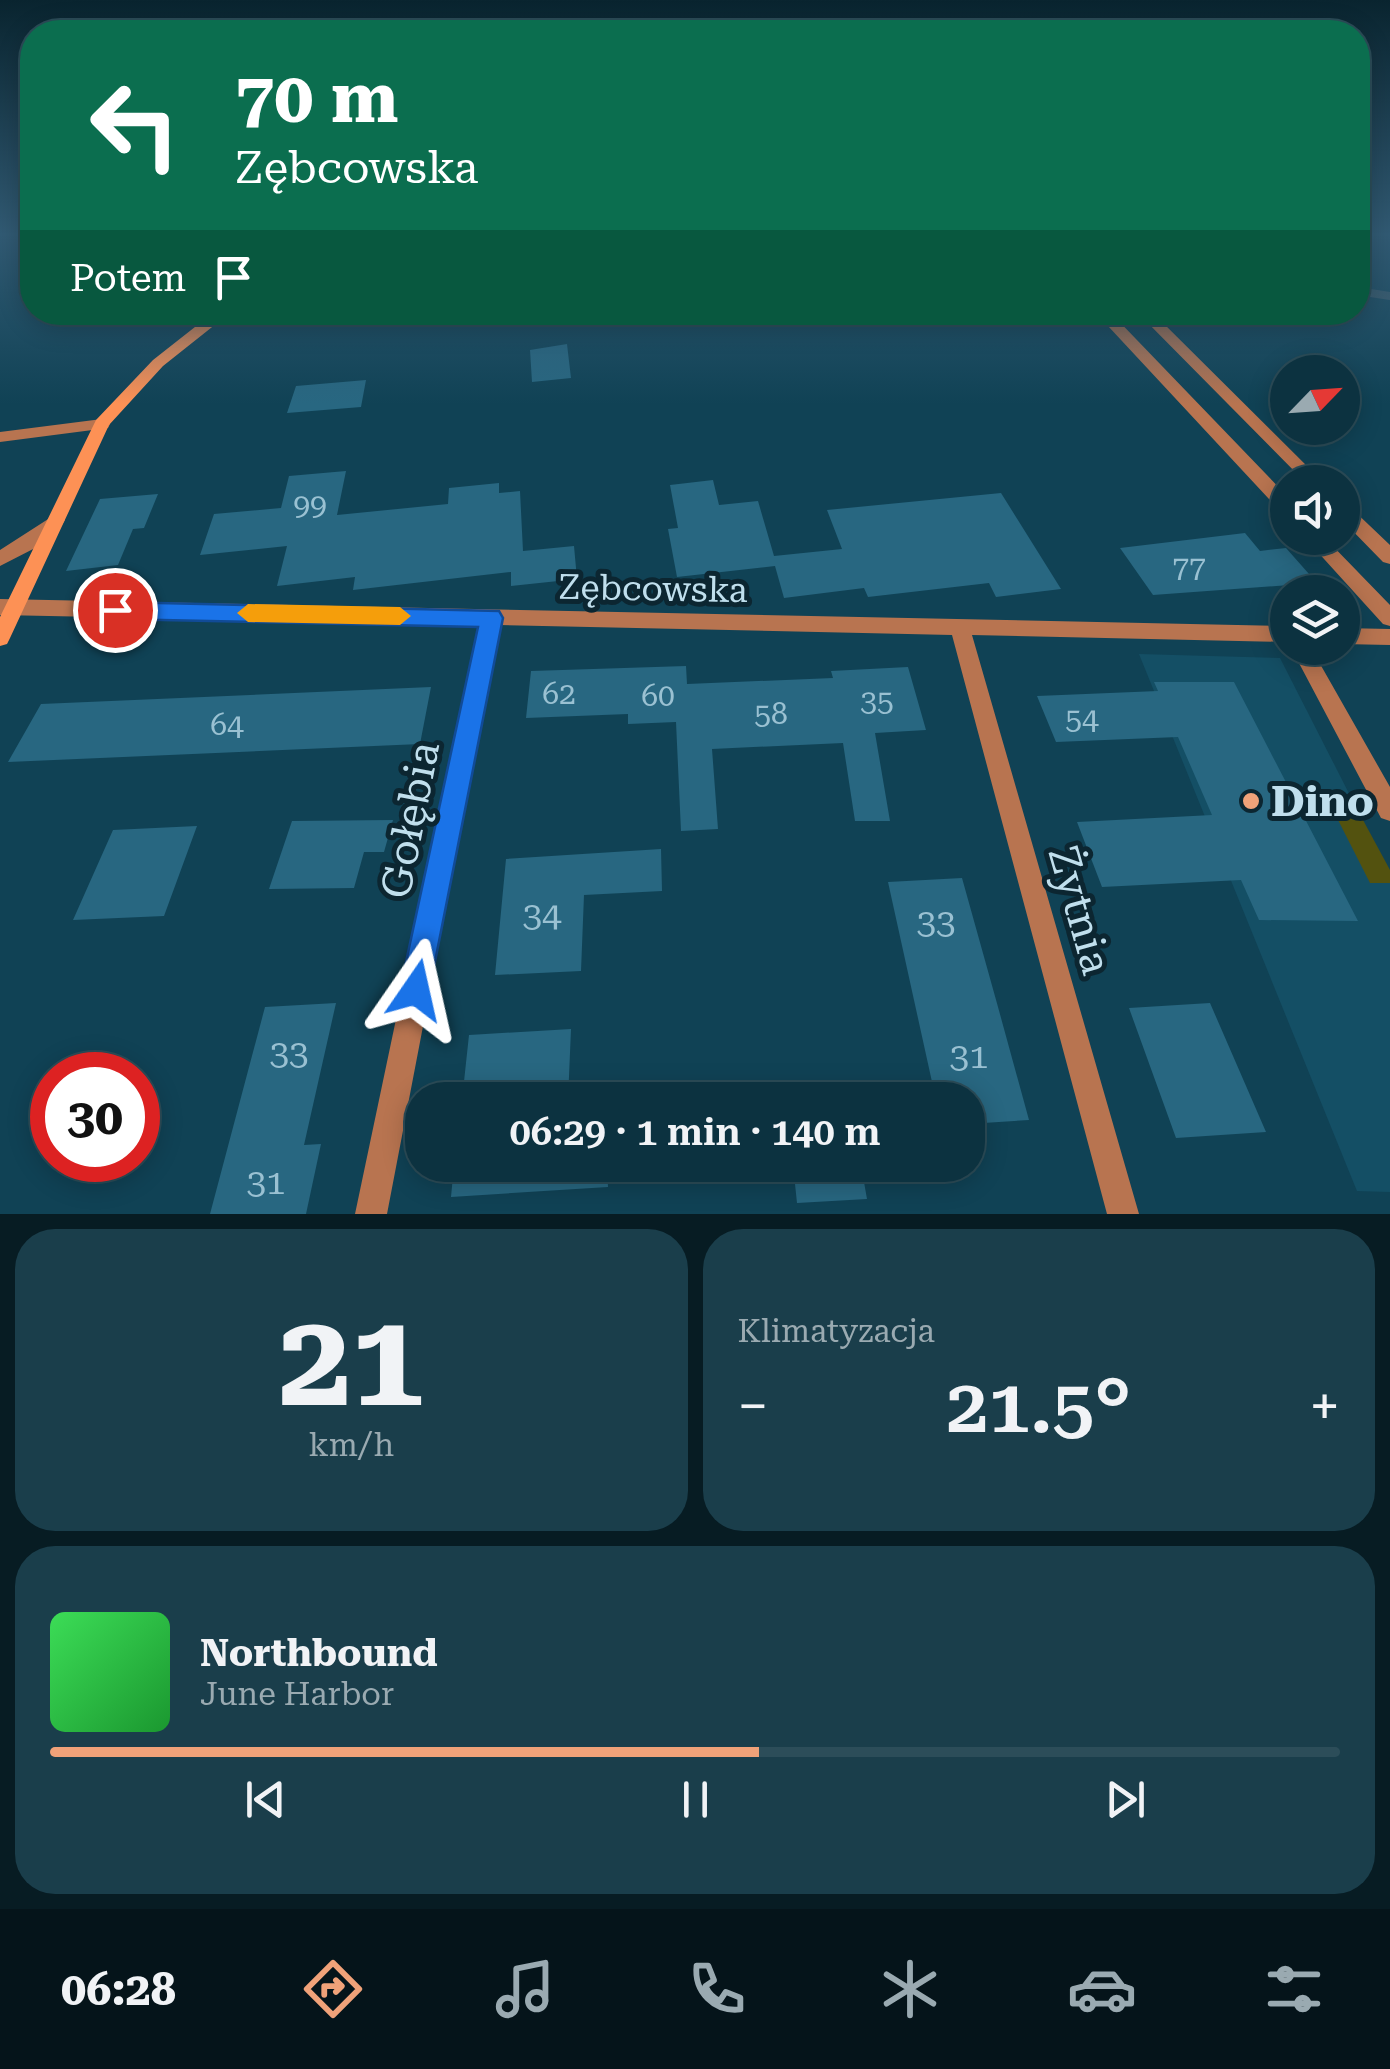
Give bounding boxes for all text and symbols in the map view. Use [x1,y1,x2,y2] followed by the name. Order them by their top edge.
[235,57,399,139] text: 70 m
[70,60,200,190] icon: left
[235,141,478,194] text: Zębcowska
[206,250,261,305] icon: arrive
[70,256,186,300] text: Potem
[1270,355,1360,445] north arrow
[1270,355,1360,665] map controls
[1270,465,1360,555] button: sound
[293,487,327,522] house number: 99
[1172,549,1206,584] house number: 77
[558,567,748,611] street label: Zębcowska
[73,568,158,653] pin
[1270,575,1360,665] button: layers
[88,583,143,638] icon: arrive
[542,676,576,711] house number: 62
[641,678,675,713] house number: 60
[860,683,894,718] house number: 35
[754,696,788,731] house number: 58
[1065,701,1099,736] house number: 54
[210,707,244,742] house number: 64
[371,737,449,902] street label: Gołębia
[1271,777,1374,826] place label: Dino
[1240,790,1262,812] marker: Dino
[1038,840,1122,980] street label: Żytnia
[522,895,562,936] house number: 34
[916,902,956,943] house number: 33
[364,938,468,1042] position arrow
[269,1033,309,1074] house number: 33
[949,1036,989,1077] house number: 31
[30,1052,160,1182] speed limit sign: 30
[510,1110,881,1154] text: 06:29 · 1 min · 140 m
[246,1162,286,1203] house number: 31
[278,1284,424,1437] text: 21
[738,1312,935,1350] text: Klimatyzacja
[946,1362,1131,1450] text: 21.5°
[738,1374,768,1438] text: −
[1309,1374,1340,1438] text: +
[308,1426,394,1464] text: km/h
[200,1631,438,1675] text: Northbound
[200,1675,394,1713] text: June Harbor
[238,1772,293,1827] icon: previous
[668,1772,723,1827] icon: pause
[1098,1772,1153,1827] icon: next
[298,1954,368,2024] icon: directions
[490,1954,560,2024] icon: music
[682,1954,752,2024] icon: phone
[875,1954,945,2024] icon: climate
[1067,1954,1137,2024] icon: car
[1259,1954,1329,2024] icon: filters
[61,1963,176,2016] text: 06:28

